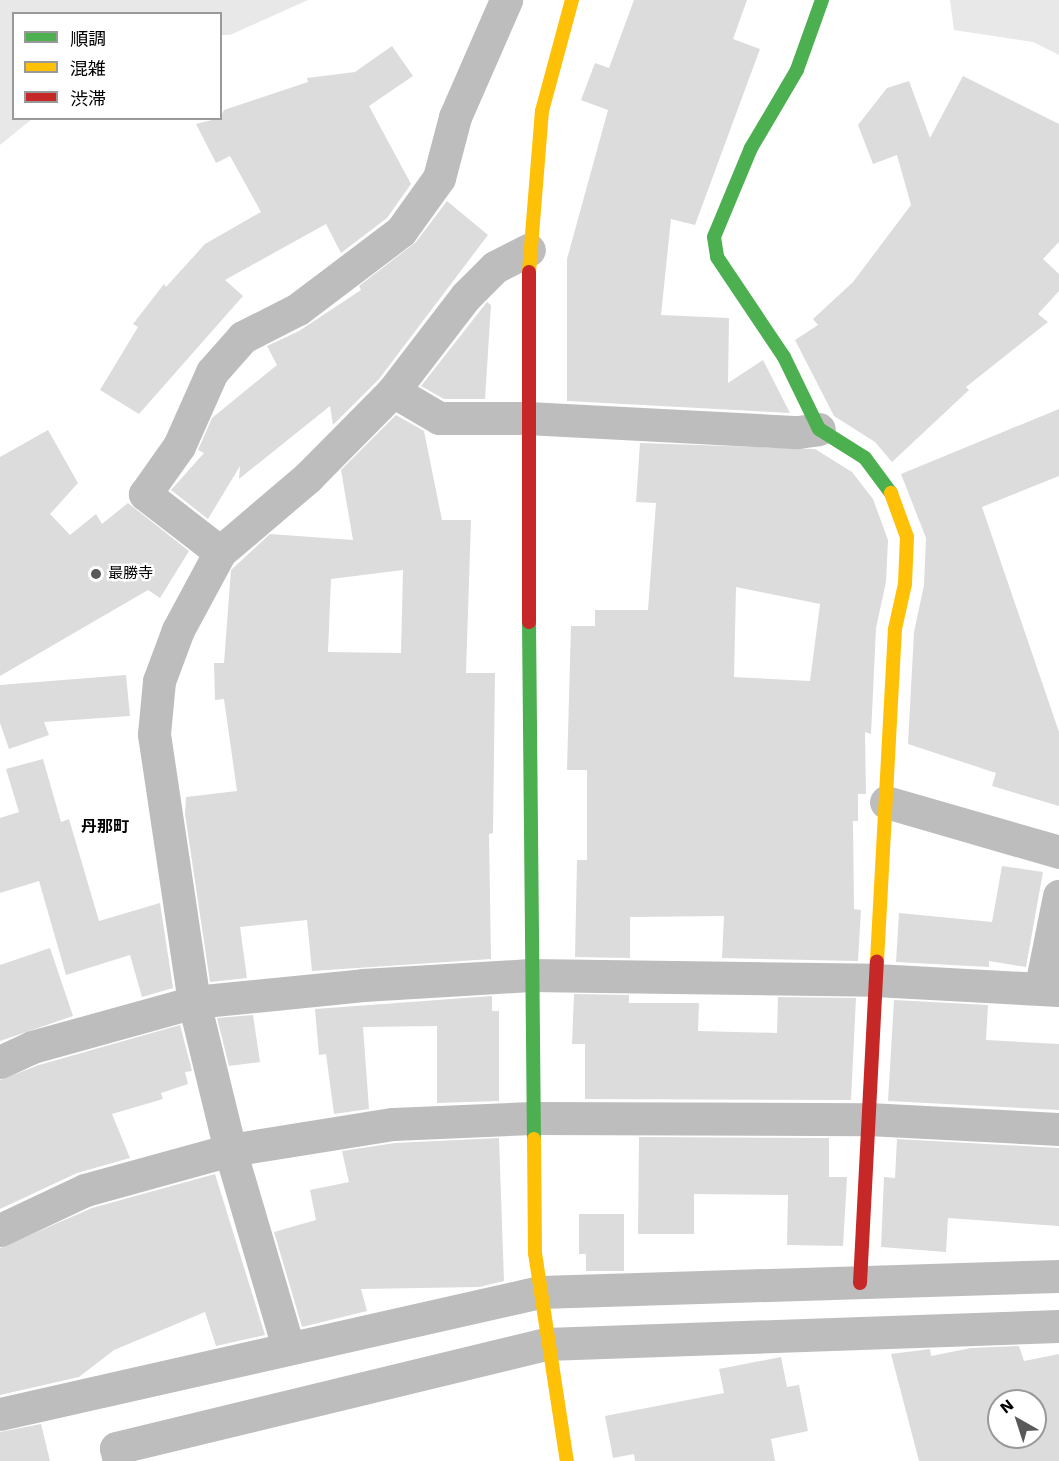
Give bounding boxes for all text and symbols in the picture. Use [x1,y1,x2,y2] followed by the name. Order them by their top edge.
[12,12,222,120] legend
[70,28,106,49] text: 順調
[70,58,106,79] text: 混雑
[70,88,106,109] text: 渋滞
[108,565,153,583] place label: 最勝寺
[89,567,103,581] marker: 最勝寺
[81,817,129,837] district label: 丹那町
[987,1389,1047,1449] north arrow
[996,1395,1017,1417] text: N

